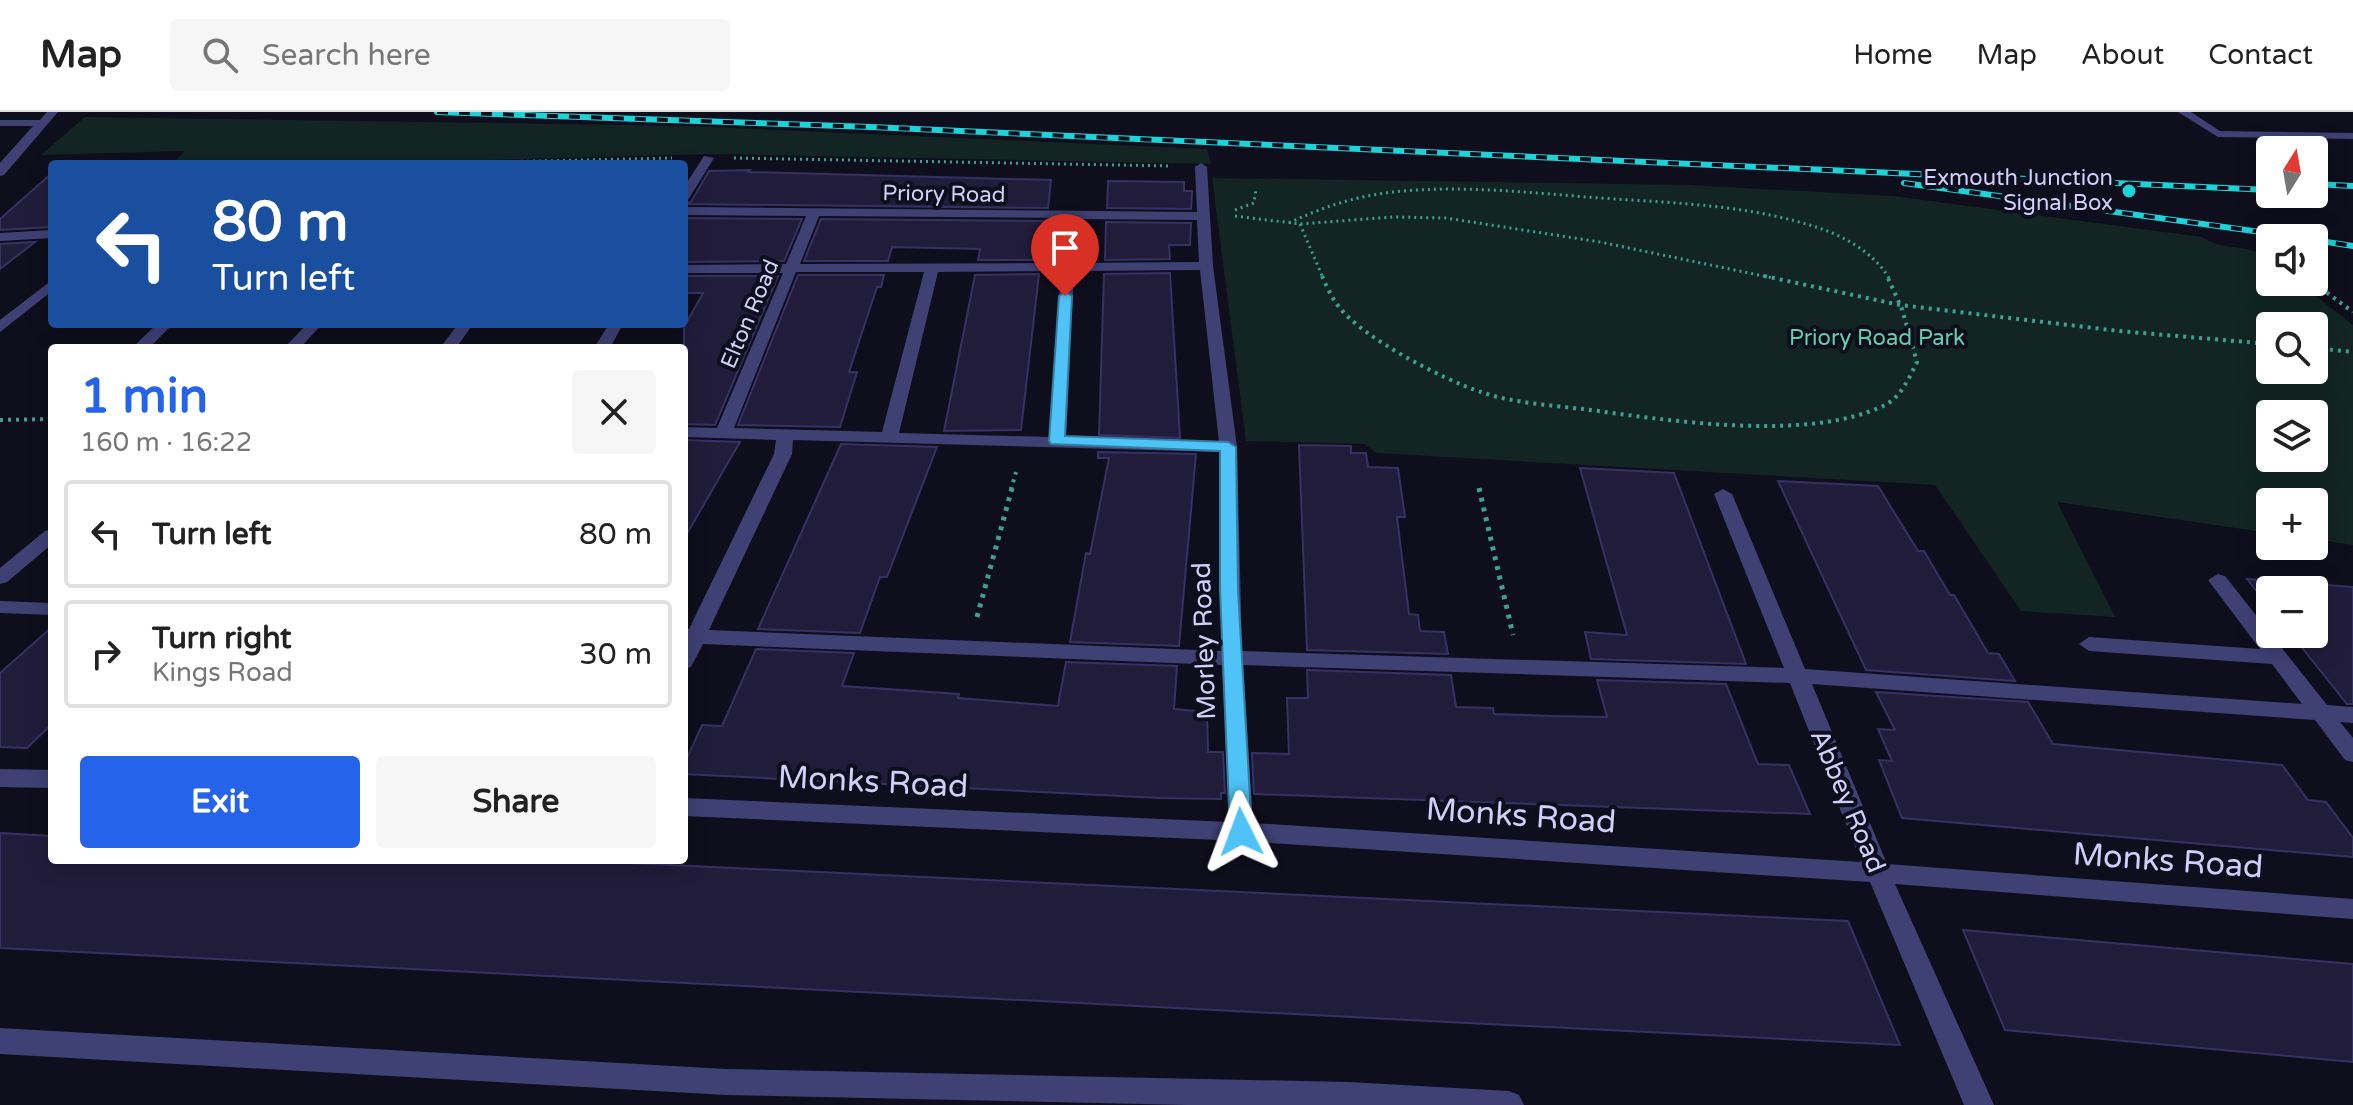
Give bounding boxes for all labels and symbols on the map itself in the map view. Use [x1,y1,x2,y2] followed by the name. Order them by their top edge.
[2256,136,2328,208] north arrow
[1923,165,2113,216] place label: Exmouth Junction Signal Box
[882,180,1006,208] street label: Priory Road
[2120,182,2138,200] marker: Exmouth Junction Signal Box
[1031,214,1099,296] pin
[715,256,785,372] street label: Elton Road
[1789,325,1965,351] park label: Priory Road Park
[1186,562,1222,720] street label: Morley Road
[1804,725,1892,877] street label: Abbey Road
[777,758,969,806] street label: Monks Road
[1199,790,1283,874] position arrow
[1425,790,1617,842] street label: Monks Road
[2072,835,2264,887] street label: Monks Road

